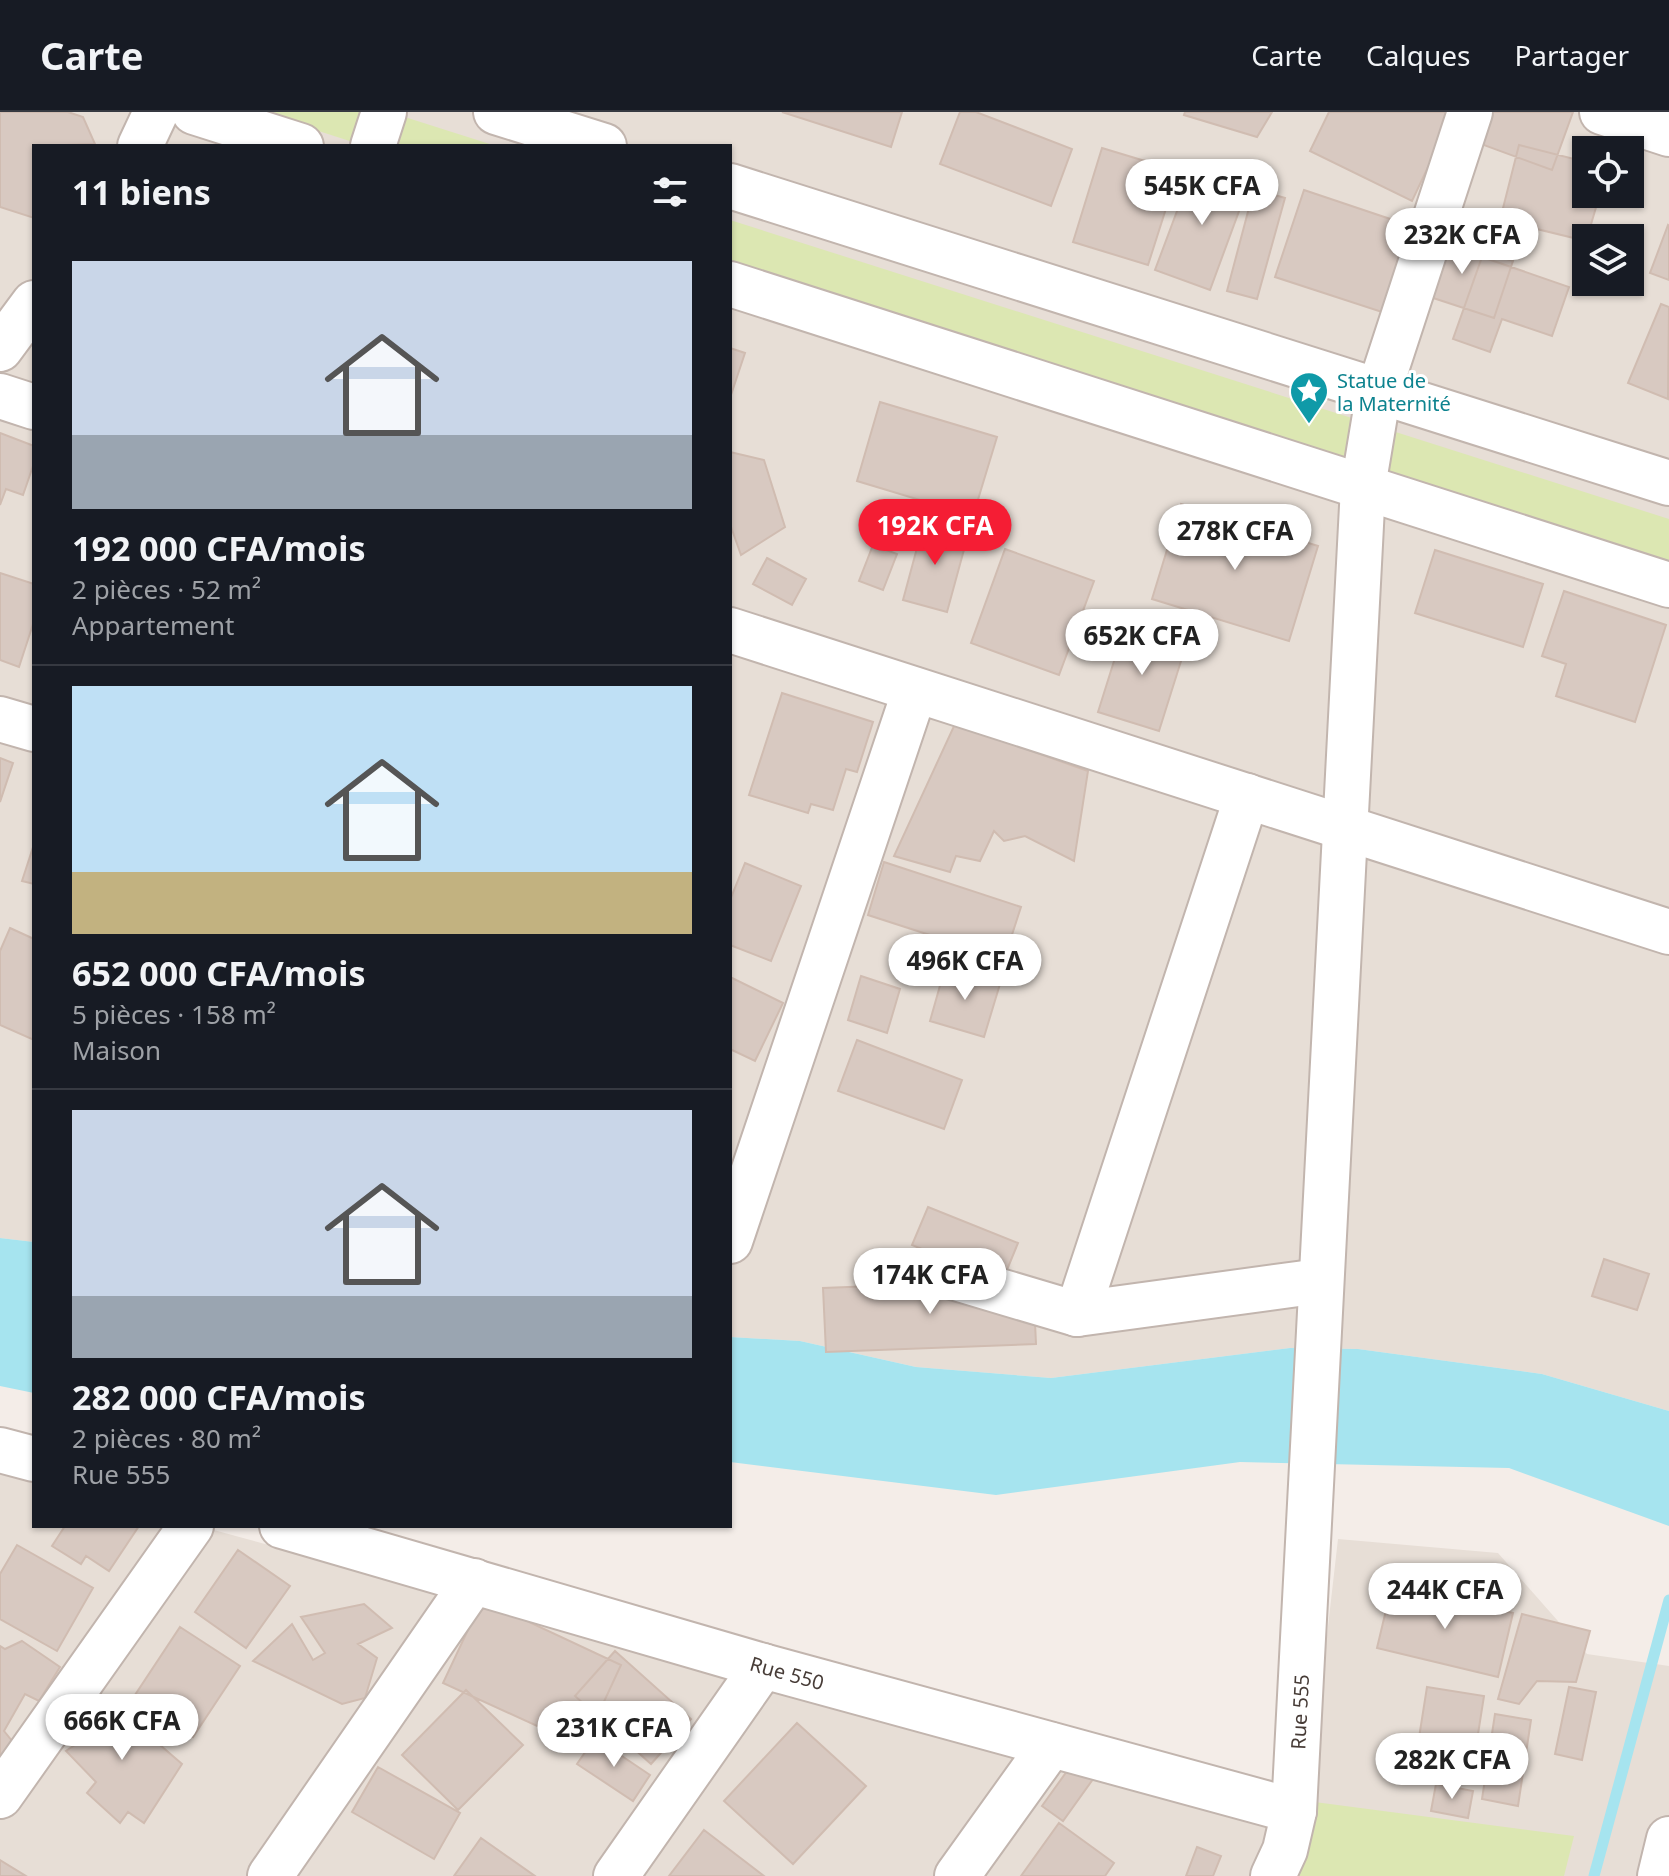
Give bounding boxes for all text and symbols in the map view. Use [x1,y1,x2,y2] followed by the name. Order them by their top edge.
[40,29,143,81] text: Carte
[1251,36,1322,74] text: Carte
[1366,36,1470,74] text: Calques
[1514,36,1629,74] text: Partager
[1572,136,1644,296] map controls
[1572,136,1644,208] button: locate
[1119,159,1285,227] pin: 545K CFA
[1143,167,1261,203] text: 545K CFA
[72,169,211,215] text: 11 biens
[648,170,692,214] icon: filters
[1379,208,1545,276] pin: 232K CFA
[1403,216,1521,252] text: 232K CFA
[1572,224,1644,296] button: layers
[310,313,454,457] icon: home
[1337,367,1451,417] place label: Statue de la Maternité
[1288,370,1330,425] place icon: Statue de la Maternité
[852,499,1018,567] pin: 192K CFA
[1152,504,1318,572] pin: 278K CFA
[876,507,994,543] text: 192K CFA
[1176,512,1294,548] text: 278K CFA
[72,525,365,571] text: 192 000 CFA/mois
[72,571,261,607] text: 2 pièces · 52 m²
[72,607,234,643] text: Appartement
[1059,609,1225,677] pin: 652K CFA
[1083,617,1201,653] text: 652K CFA
[310,738,454,882] icon: home
[882,934,1048,1002] pin: 496K CFA
[906,942,1024,978] text: 496K CFA
[72,950,365,996] text: 652 000 CFA/mois
[72,996,276,1032] text: 5 pièces · 158 m²
[72,1032,161,1068] text: Maison
[310,1162,454,1306] icon: home
[847,1248,1013,1316] pin: 174K CFA
[871,1256,989,1292] text: 174K CFA
[72,1374,365,1420] text: 282 000 CFA/mois
[72,1420,261,1456] text: 2 pièces · 80 m²
[72,1456,170,1492] text: Rue 555
[1362,1563,1528,1631] pin: 244K CFA
[1386,1571,1504,1607] text: 244K CFA
[747,1649,827,1696] street label: Rue 550
[1284,1673,1315,1750] street label: Rue 555
[39,1694,205,1762] pin: 666K CFA
[531,1701,697,1769] pin: 231K CFA
[63,1702,181,1738] text: 666K CFA
[555,1709,673,1745] text: 231K CFA
[1369,1733,1535,1801] pin: 282K CFA
[1393,1741,1511,1777] text: 282K CFA

